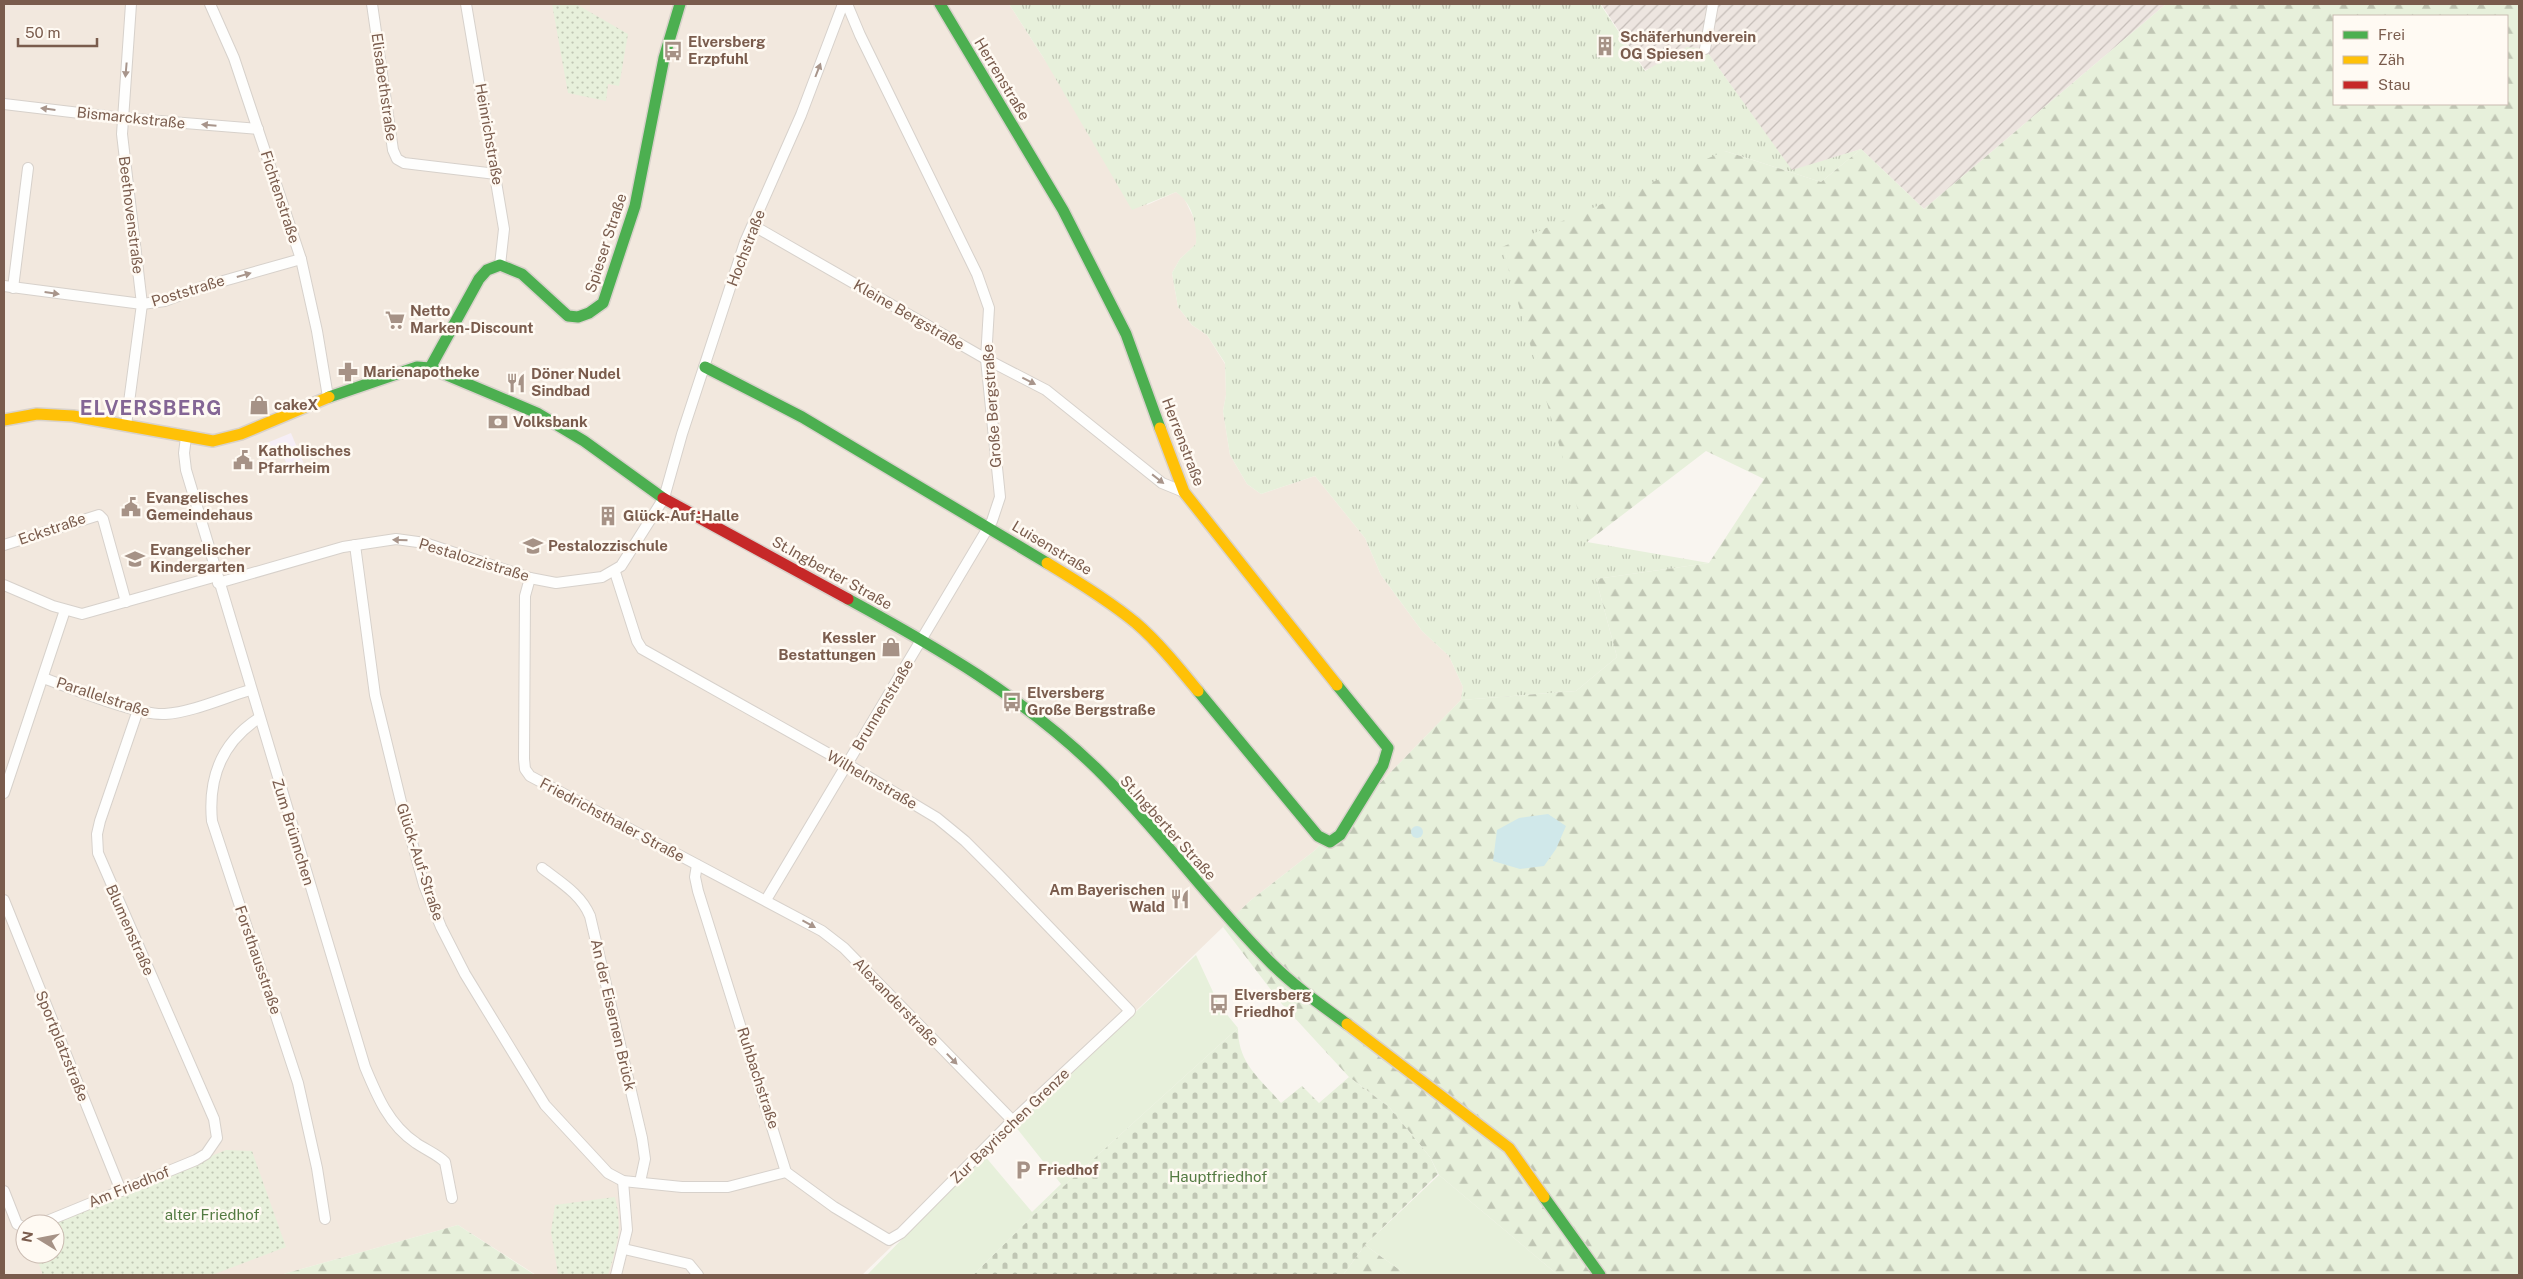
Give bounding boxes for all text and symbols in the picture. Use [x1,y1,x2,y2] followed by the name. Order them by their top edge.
[18,15,96,47] scale bar
[2333,15,2508,105] legend
[25,24,60,41] text: 50 m
[2378,26,2405,43] text: Frei
[1620,28,1756,62] place label: Schäferhundverein OG Spiesen
[368,32,401,142] street label: Elisabethstraße
[688,33,766,67] place label: Elversberg Erzpfuhl
[971,34,1034,123] street label: Herrenstraße
[1594,35,1616,57] building icon: Schäferhundverein OG Spiesen
[662,40,684,62] bus stop icon: Elversberg Erzpfuhl
[2378,51,2405,68] text: Zäh
[121,62,129,78] one-way arrow
[814,62,822,77] one-way arrow
[2378,76,2411,93] text: Stau
[472,82,507,186] street label: Heinrichstraße
[76,103,186,132] street label: Bismarckstraße
[39,105,55,113] one-way arrow
[201,121,217,129] one-way arrow
[258,148,303,245] street label: Fichtenstraße
[116,155,147,275] street label: Beethovenstraße
[581,191,630,295] street label: Spieser Straße
[723,207,768,289] street label: Hochstraße
[237,270,252,278] one-way arrow
[149,271,226,310] street label: Poststraße
[851,276,968,353] street label: Kleine Bergstraße
[44,289,60,297] one-way arrow
[410,302,533,336] place label: Netto Marken-Discount
[384,309,406,331] supermarket icon: Netto Marken-Discount
[979,344,1004,468] street label: Große Bergstraße
[337,361,359,383] pharmacy icon: Marienapotheke
[363,363,480,380] place label: Marienapotheke
[531,365,621,399] place label: Döner Nudel Sindbad
[505,372,527,394] restaurant icon: Döner Nudel Sindbad
[1022,377,1037,385] one-way arrow
[248,394,270,416] shop icon: cakeX
[1159,395,1208,488] street label: Herrenstraße
[80,396,222,420] district label: ELVERSBERG
[274,396,319,413] place label: cakeX
[487,411,509,433] bank icon: Volksbank
[513,413,588,430] place label: Volksbank
[258,442,351,476] place label: Katholisches Pfarrheim
[232,449,254,471] public building icon: Katholisches Pfarrheim
[1151,474,1164,485] one-way arrow
[146,489,253,523] place label: Evangelisches Gemeindehaus
[120,496,142,518] public building icon: Evangelisches Gemeindehaus
[597,505,619,527] building icon: Glück-Auf-Halle
[623,507,739,524] place label: Glück-Auf-Halle
[16,509,88,548] street label: Eckstraße
[1009,517,1095,578] street label: Luisenstraße
[769,532,895,613] street label: St.Ingberter Straße
[417,535,531,584] street label: Pestalozzistraße
[522,535,544,557] school or university icon: Pestalozzischule
[391,536,407,544] one-way arrow
[548,537,668,554] place label: Pestalozzischule
[150,541,251,575] place label: Evangelischer Kindergarten
[124,548,146,570] school or university icon: Evangelischer Kindergarten
[778,629,876,663] place label: Kessler Bestattungen
[880,636,902,658] shop icon: Kessler Bestattungen
[849,656,917,754] street label: Brunnenstraße
[54,673,152,720] street label: Parallelstraße
[1027,684,1156,718] place label: Elversberg Große Bergstraße
[1001,691,1023,713] bus stop icon: Elversberg Große Bergstraße
[824,747,920,812] street label: Wilhelmstraße
[1117,772,1220,883] street label: St.Ingberter Straße
[537,774,687,865] street label: Friedrichsthaler Straße
[269,776,318,887] street label: Zum Brünnchen
[393,801,447,923] street label: Glück-Auf-Straße
[1049,881,1165,915] place label: Am Bayerischen Wald
[103,882,158,978] street label: Blumenstraße
[1169,888,1191,910] restaurant icon: Am Bayerischen Wald
[232,903,285,1016] street label: Forsthausstraße
[801,920,816,928] one-way arrow
[588,937,639,1092] street label: An der Eisernen Brück
[850,954,943,1049] street label: Alexanderstraße
[1234,986,1312,1020] place label: Elversberg Friedhof
[33,988,92,1104] street label: Sportplatzstraße
[1208,993,1230,1015] bus stop icon: Elversberg Friedhof
[734,1025,783,1131] street label: Ruhbachstraße
[946,1052,958,1064] one-way arrow
[947,1065,1072,1187] street label: Zur Bayrischen Grenze
[1012,1159,1034,1181] parking icon: Friedhof
[1038,1161,1099,1178] place label: Friedhof
[86,1163,172,1211] street label: Am Friedhof
[1169,1168,1267,1185] park label: Hauptfriedhof
[165,1206,259,1223] park label: alter Friedhof
[15,1214,65,1264] north arrow
[18,1230,36,1244] text: N

